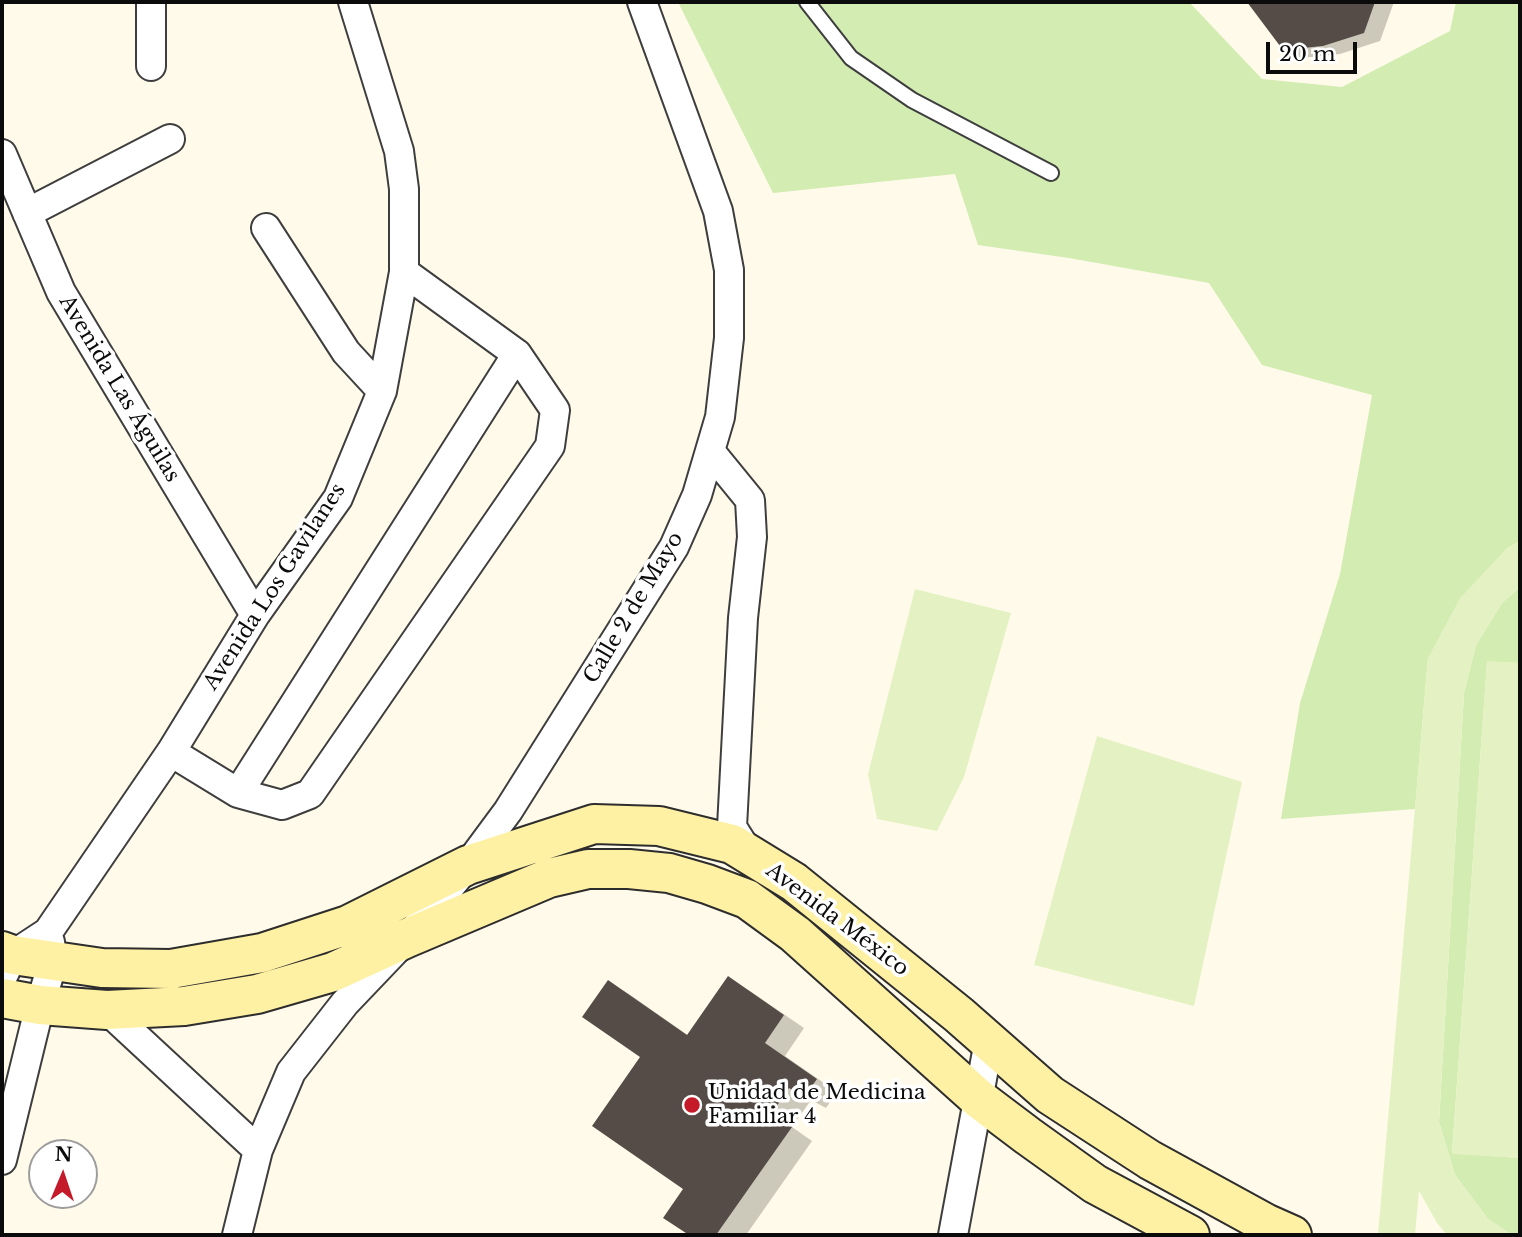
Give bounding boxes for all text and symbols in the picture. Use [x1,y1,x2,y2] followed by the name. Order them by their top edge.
[1270,28,1361,72] scale bar
[1279,41,1336,67] text: 20 m
[53,291,185,487] street label: Avenida Las Águilas
[199,479,351,695] street label: Avenida Los Gavilanes
[579,528,689,688] street label: Calle 2 de Mayo
[761,858,913,982] street label: Avenida México
[708,1080,926,1130] place label: Unidad de Medicina Familiar 4
[682,1095,702,1115] marker: Unidad de Medicina Familiar 4
[28,1139,98,1209] north arrow
[54,1143,73,1166] text: N

